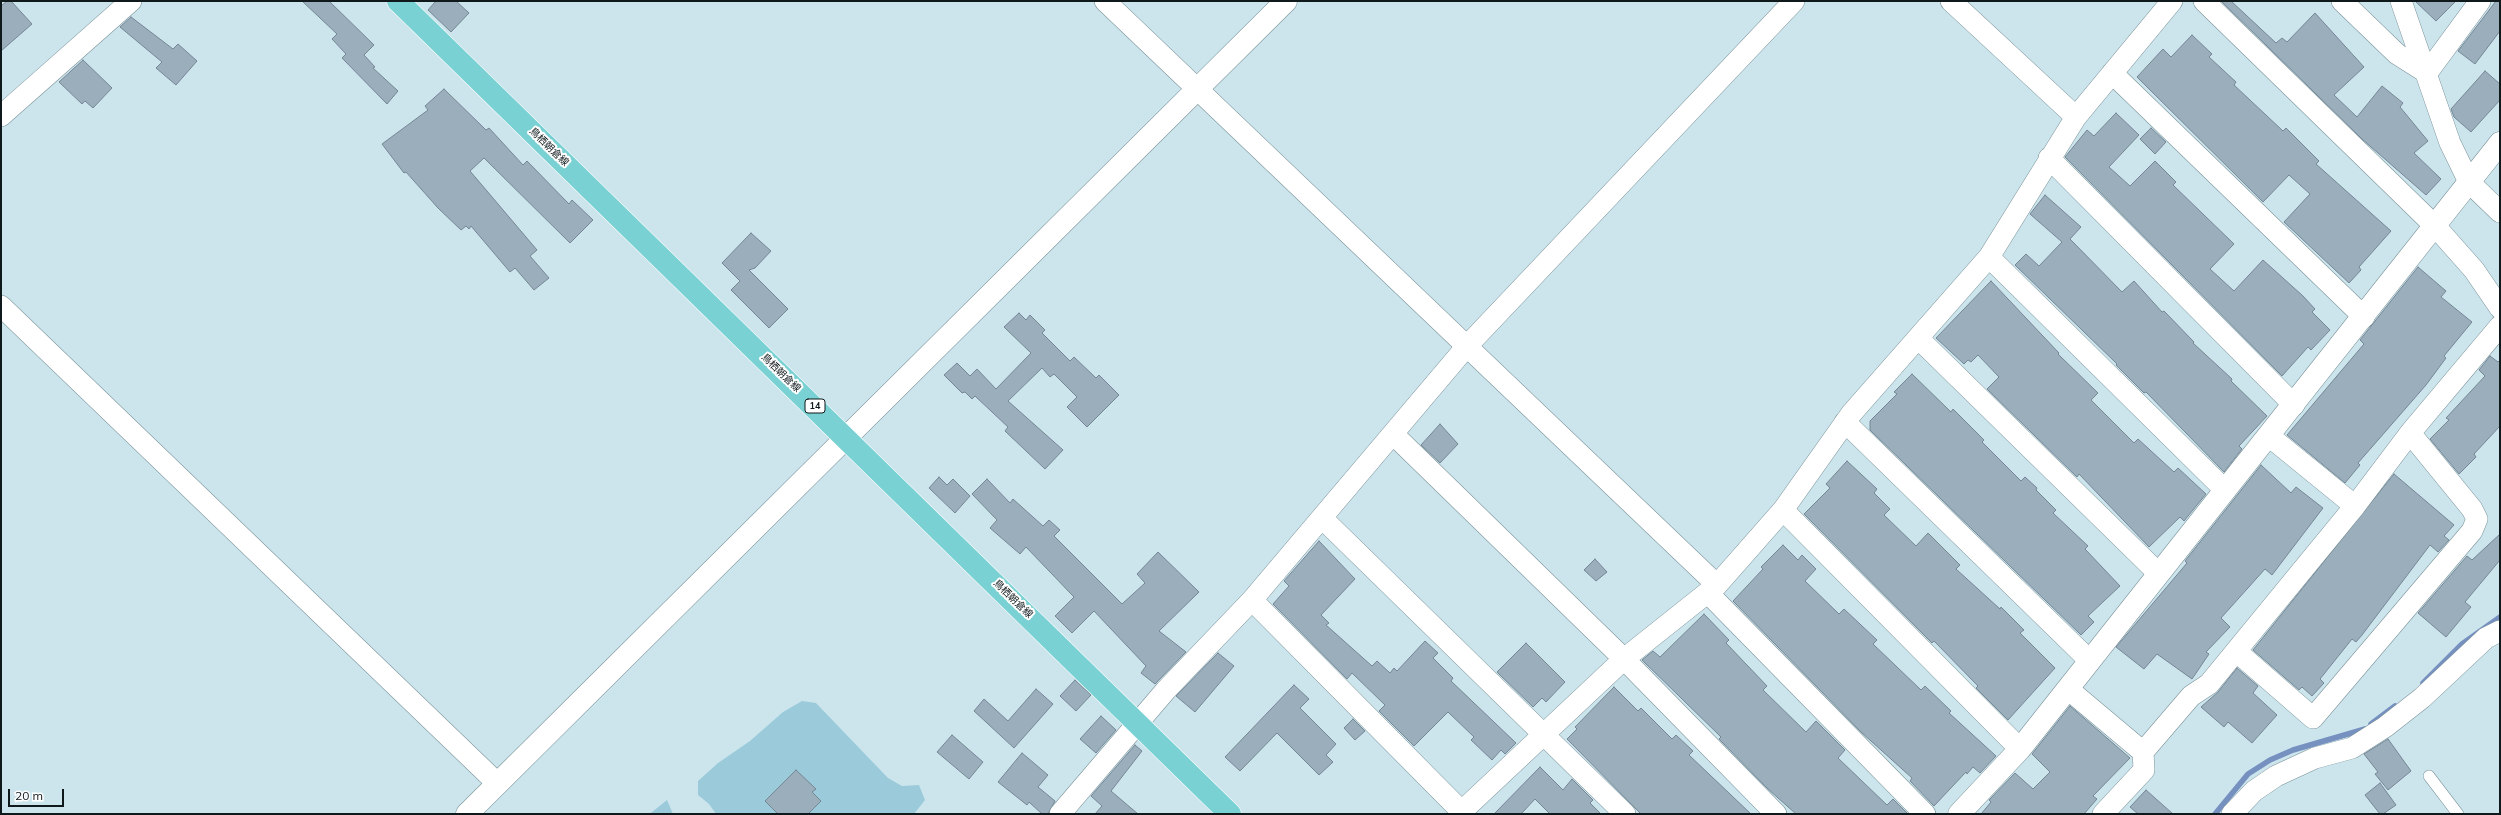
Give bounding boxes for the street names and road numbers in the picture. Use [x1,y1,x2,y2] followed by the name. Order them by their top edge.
[527,125,571,169] street label: 鳥栖朝倉線
[759,351,803,395] street label: 鳥栖朝倉線
[805,399,825,413] road number: 14
[991,577,1035,621] street label: 鳥栖朝倉線

